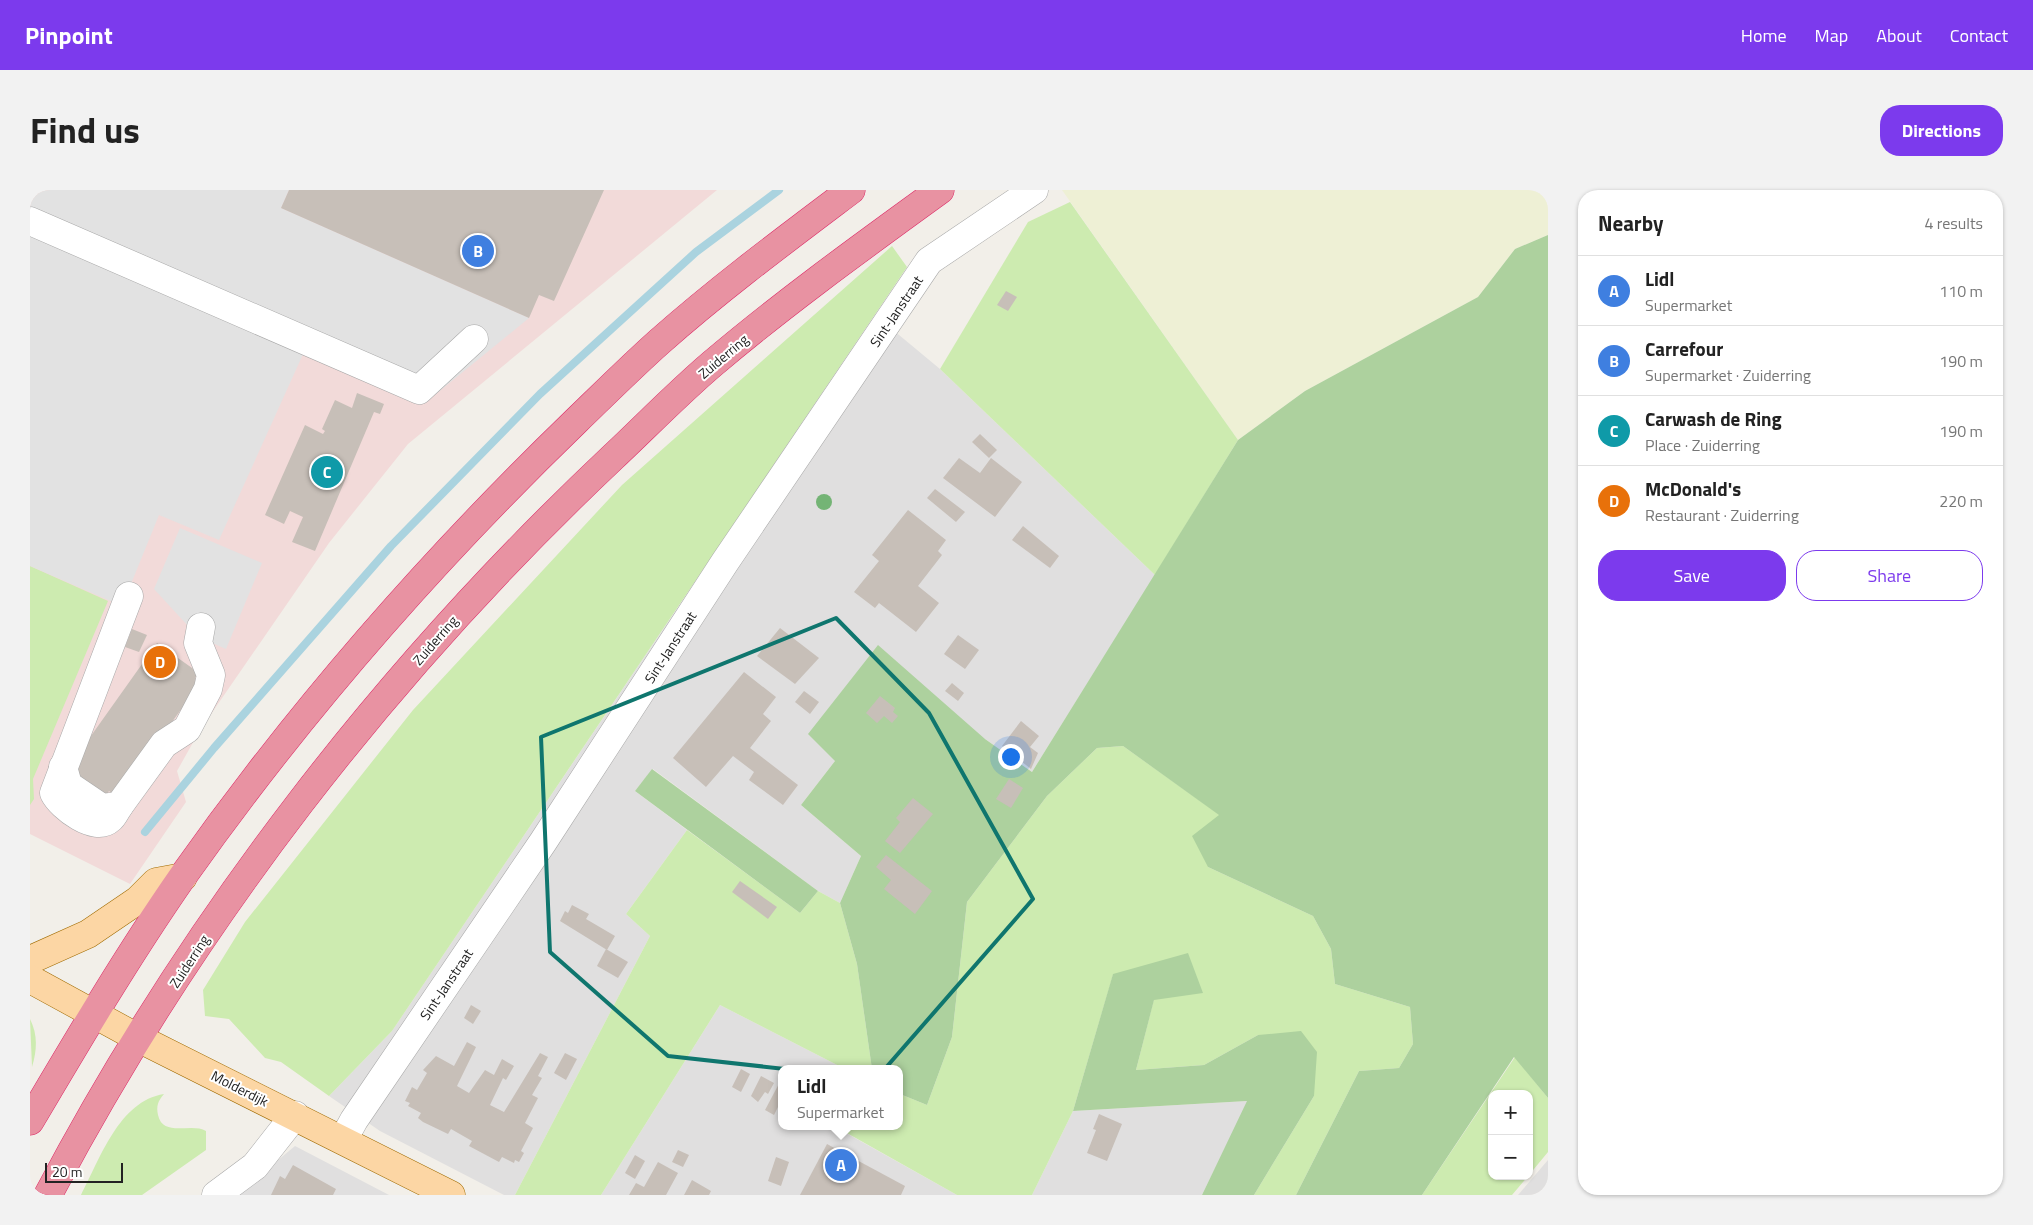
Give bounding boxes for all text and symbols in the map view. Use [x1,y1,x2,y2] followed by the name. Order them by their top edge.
[25,17,113,53] text: Pinpoint
[1741,22,1787,49] text: Home
[1815,22,1848,49] text: Map
[1876,22,1922,49] text: About
[1950,22,2008,49] text: Contact
[30,103,140,157] text: Find us
[1880,105,2003,156] button: Directions
[1598,207,1663,239] text: Nearby
[1924,211,1983,235] text: 4 results
[462,232,494,270] pin: B
[1645,264,1674,293] text: Lidl
[864,271,928,351] street label: Sint-Janstraat
[1609,279,1619,303] text: A
[1939,279,1983,303] text: 110 m
[1645,293,1732,317] text: Supermarket
[693,329,753,383] street label: Zuiderring
[1645,334,1723,363] text: Carrefour
[1609,349,1619,373] text: B
[1939,349,1983,373] text: 190 m
[1645,363,1811,387] text: Supermarket · Zuiderring
[1645,404,1782,433] text: Carwash de Ring
[1610,419,1618,443] text: C
[1939,419,1983,443] text: 190 m
[1645,433,1760,457] text: Place · Zuiderring
[311,453,343,491] pin: C
[1645,474,1741,503] text: McDonald's
[1609,489,1619,513] text: D
[1939,489,1983,513] text: 220 m
[1645,503,1799,527] text: Restaurant · Zuiderring
[1598,550,1786,601] button: Save
[1796,550,1983,601] button: Share
[639,607,701,687] street label: Sint-Janstraat
[407,611,463,669] street label: Zuiderring
[144,643,176,681] pin: D
[998,744,1024,770] your location
[164,930,214,992] street label: Zuiderring
[414,944,478,1024] street label: Sint-Janstraat
[208,1065,273,1111] street label: Molderdijk
[778,1065,903,1130] popup
[797,1071,826,1100] text: Lidl
[1488,1090,1533,1180] map controls
[1488,1090,1533,1135] button: +
[797,1100,884,1124] text: Supermarket
[1488,1135,1533,1180] button: −
[825,1146,857,1184] pin: A
[45,1160,122,1183] scale bar
[52,1161,82,1182] text: 20 m

